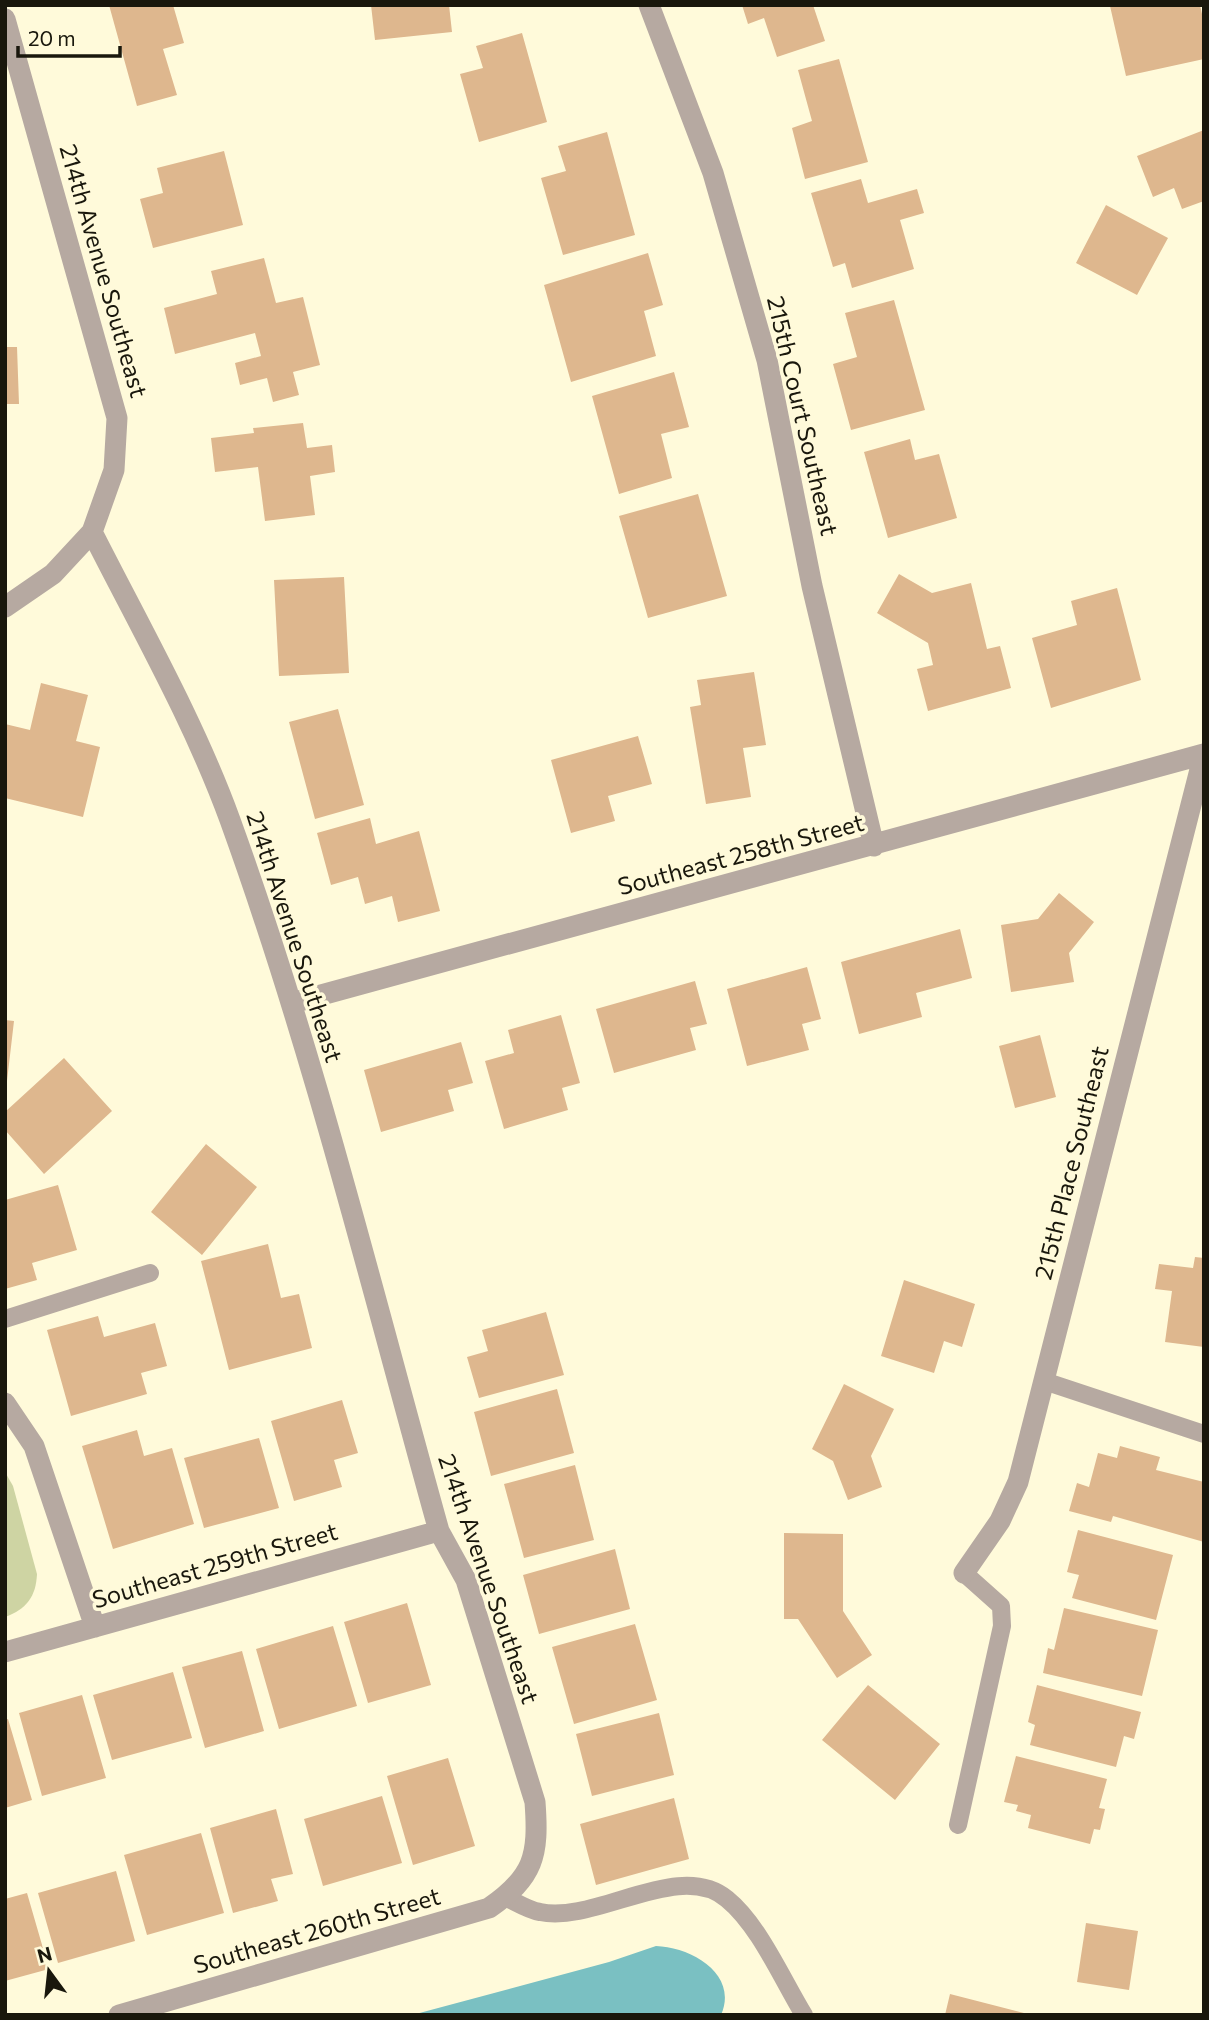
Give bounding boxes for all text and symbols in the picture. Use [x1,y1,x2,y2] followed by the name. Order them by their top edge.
[18,14,119,58] scale bar
[28,25,76,50] text: 20 m
[54,141,155,401] street label: 214th Avenue Southeast
[762,293,845,538] street label: 215th Court Southeast
[241,807,350,1066] street label: 214th Avenue Southeast
[614,807,867,900] street label: Southeast 258th Street
[1027,1043,1114,1282] street label: 215th Place Southeast
[433,1450,546,1707] street label: 214th Avenue Southeast
[89,1516,341,1613] street label: Southeast 259th Street
[190,1880,443,1979] street label: Southeast 260th Street
[14,1936,84,2006] north arrow
[35,1941,54,1967] text: N

